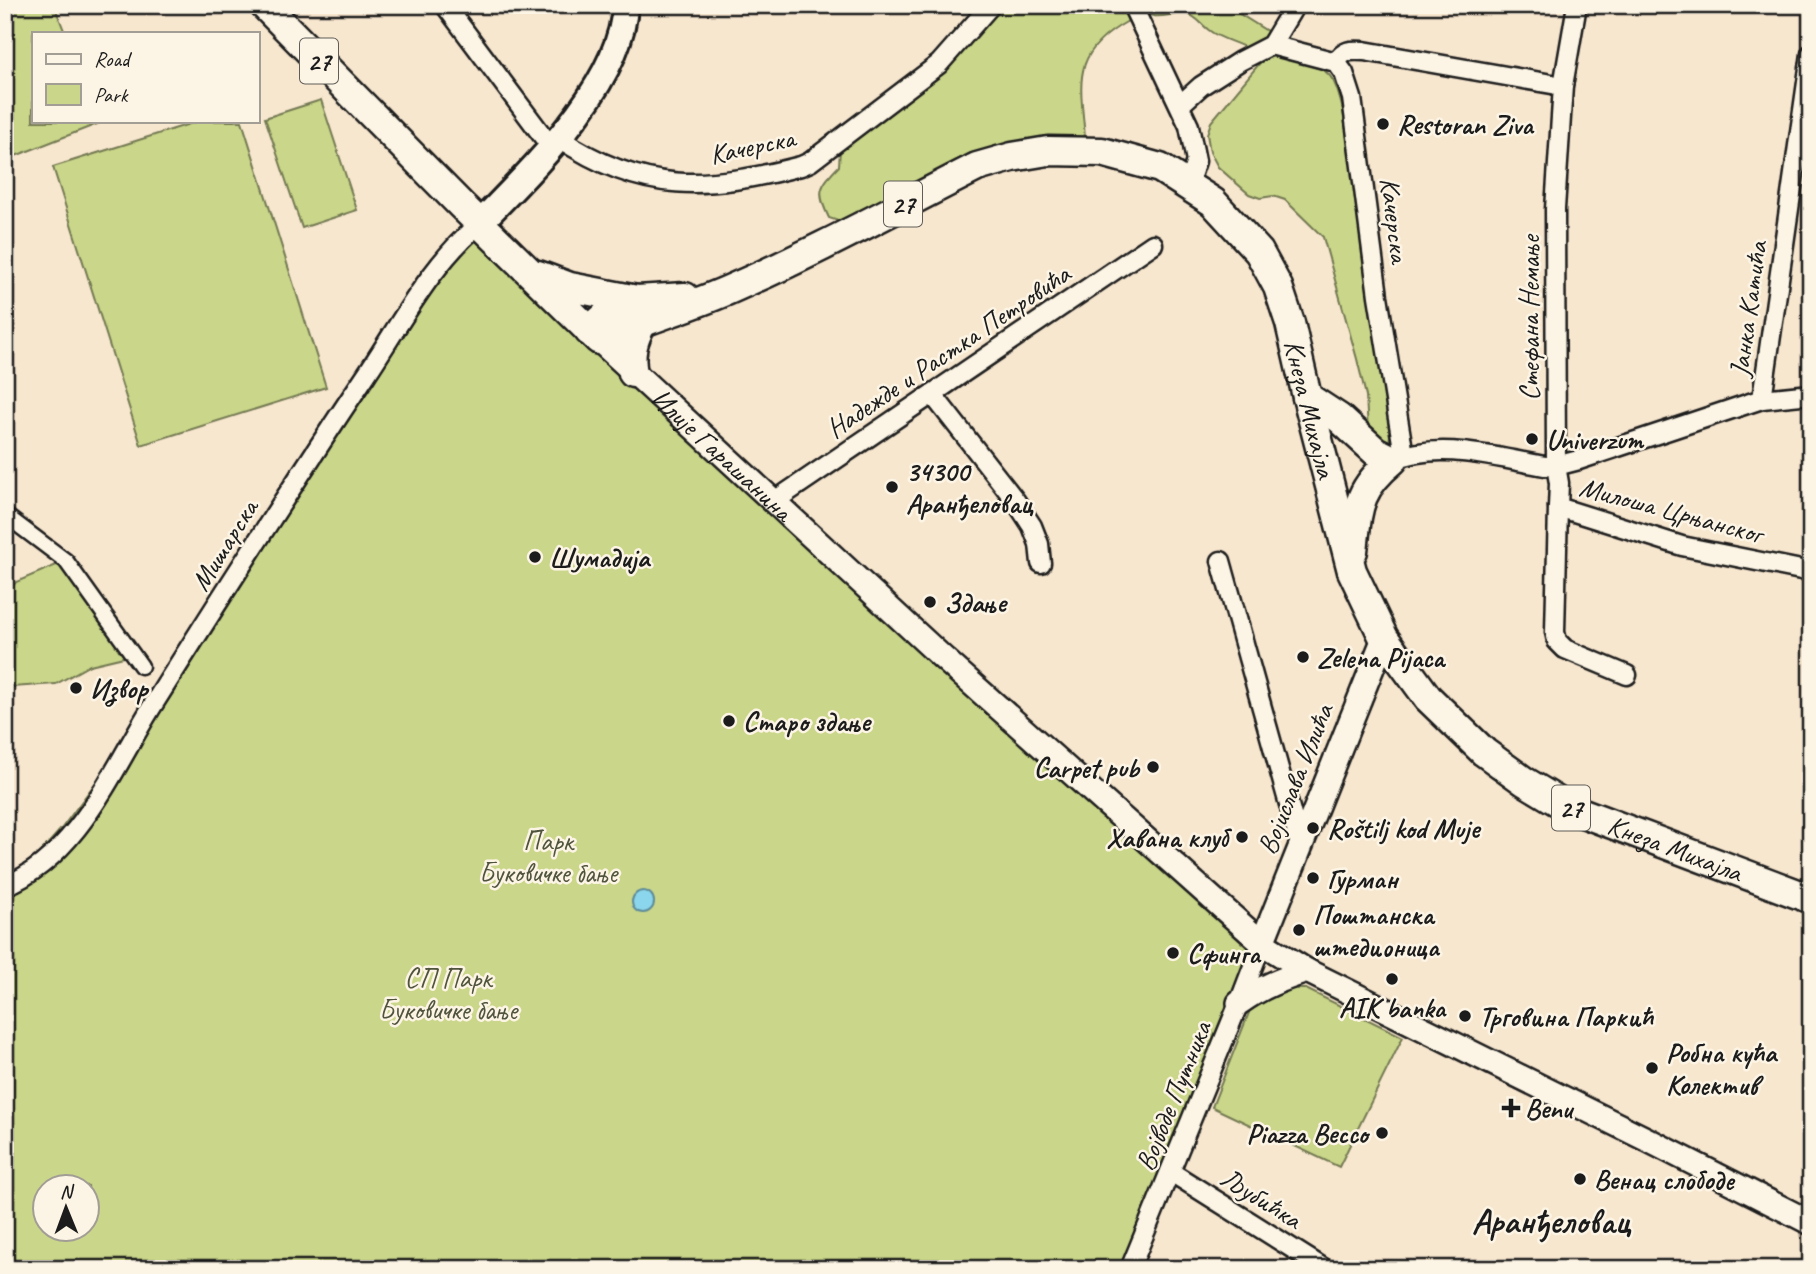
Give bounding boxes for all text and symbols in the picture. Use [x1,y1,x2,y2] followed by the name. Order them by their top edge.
[32,32,259,122] legend
[300,38,338,83] road number: 27
[94,46,133,72] text: Road
[94,82,129,108] text: Park
[1397,107,1535,142] place label: Restoran Ziva
[1375,116,1391,132] marker: Restoran Ziva
[706,119,800,172] street label: Качерска
[1372,175,1418,267] street label: Качерска
[884,182,922,226] road number: 27
[1512,233,1547,401] street label: Стефана Немање
[1721,237,1775,381] street label: Јанка Катића
[819,255,1078,446] street label: Надежде и Растка Петровића
[1277,336,1345,483] street label: Кнеза Михајла
[644,380,802,530] street label: Илије Гарашанина
[1546,422,1645,457] place label: Univerzum
[1524,431,1540,447] marker: Univerzum
[906,454,1034,521] place label: 34300 Аранђеловац
[1576,469,1770,552] street label: Милоша Црњанског
[884,479,900,495] marker: 34300 Аранђеловац
[182,491,267,597] street label: Мишарска
[549,540,652,575] place label: Шумадија
[527,549,543,565] marker: Шумадија
[944,585,1008,620] place label: Здање
[922,594,938,610] marker: Здање
[1317,640,1446,675] place label: Zelena Pijaca
[1295,649,1311,665] marker: Zelena Pijaca
[90,671,150,707] place label: Извор
[68,680,84,696] marker: Извор
[1249,697,1342,859] street label: Војислава Илића
[743,704,872,739] place label: Старо здање
[721,713,737,729] marker: Старо здање
[1034,750,1141,785] place label: Carpet pub
[1145,759,1161,775] marker: Carpet pub
[1552,786,1590,830] road number: 27
[1603,807,1749,890] street label: Кнеза Михајла
[1327,811,1482,846] place label: Roštilj kod Muje
[1106,820,1232,855] place label: Хавана клуб
[1305,820,1321,836] marker: Roštilj kod Muje
[479,823,619,890] park label: Парк Буковичке бање
[1234,829,1250,845] marker: Хавана клуб
[1327,861,1400,896] place label: Гурман
[1305,870,1321,886] marker: Гурман
[1313,897,1440,964] place label: Поштанска штедионица
[1291,922,1307,938] marker: Поштанска штедионица
[1187,936,1262,971] place label: Сфинга
[1165,945,1181,961] marker: Сфинга
[379,960,519,1027] park label: СП Парк Буковичке бање
[1384,971,1400,987] marker: AIK banka
[1339,990,1448,1025] place label: AIK banka
[1479,999,1654,1034] place label: Трговина Паркић
[1457,1008,1473,1024] marker: Трговина Паркић
[1127,1015,1220,1176] street label: Војводе Путника
[1666,1035,1779,1102] place label: Робна кућа Колектив
[1644,1060,1660,1076] marker: Робна кућа Колектив
[1525,1091,1575,1126] place label: Benu
[1503,1100,1519,1116] marker: Benu
[1246,1116,1371,1151] place label: Piazza Becco
[1374,1125,1390,1141] marker: Piazza Becco
[1214,1160,1310,1237] street label: Љубићка
[1594,1162,1736,1197] place label: Венац слободе
[1572,1171,1588,1187] marker: Венац слободе
[32,1172,102,1242] north arrow
[60,1180,75,1204] text: N
[1472,1199,1632,1244] district label: Аранђеловац

